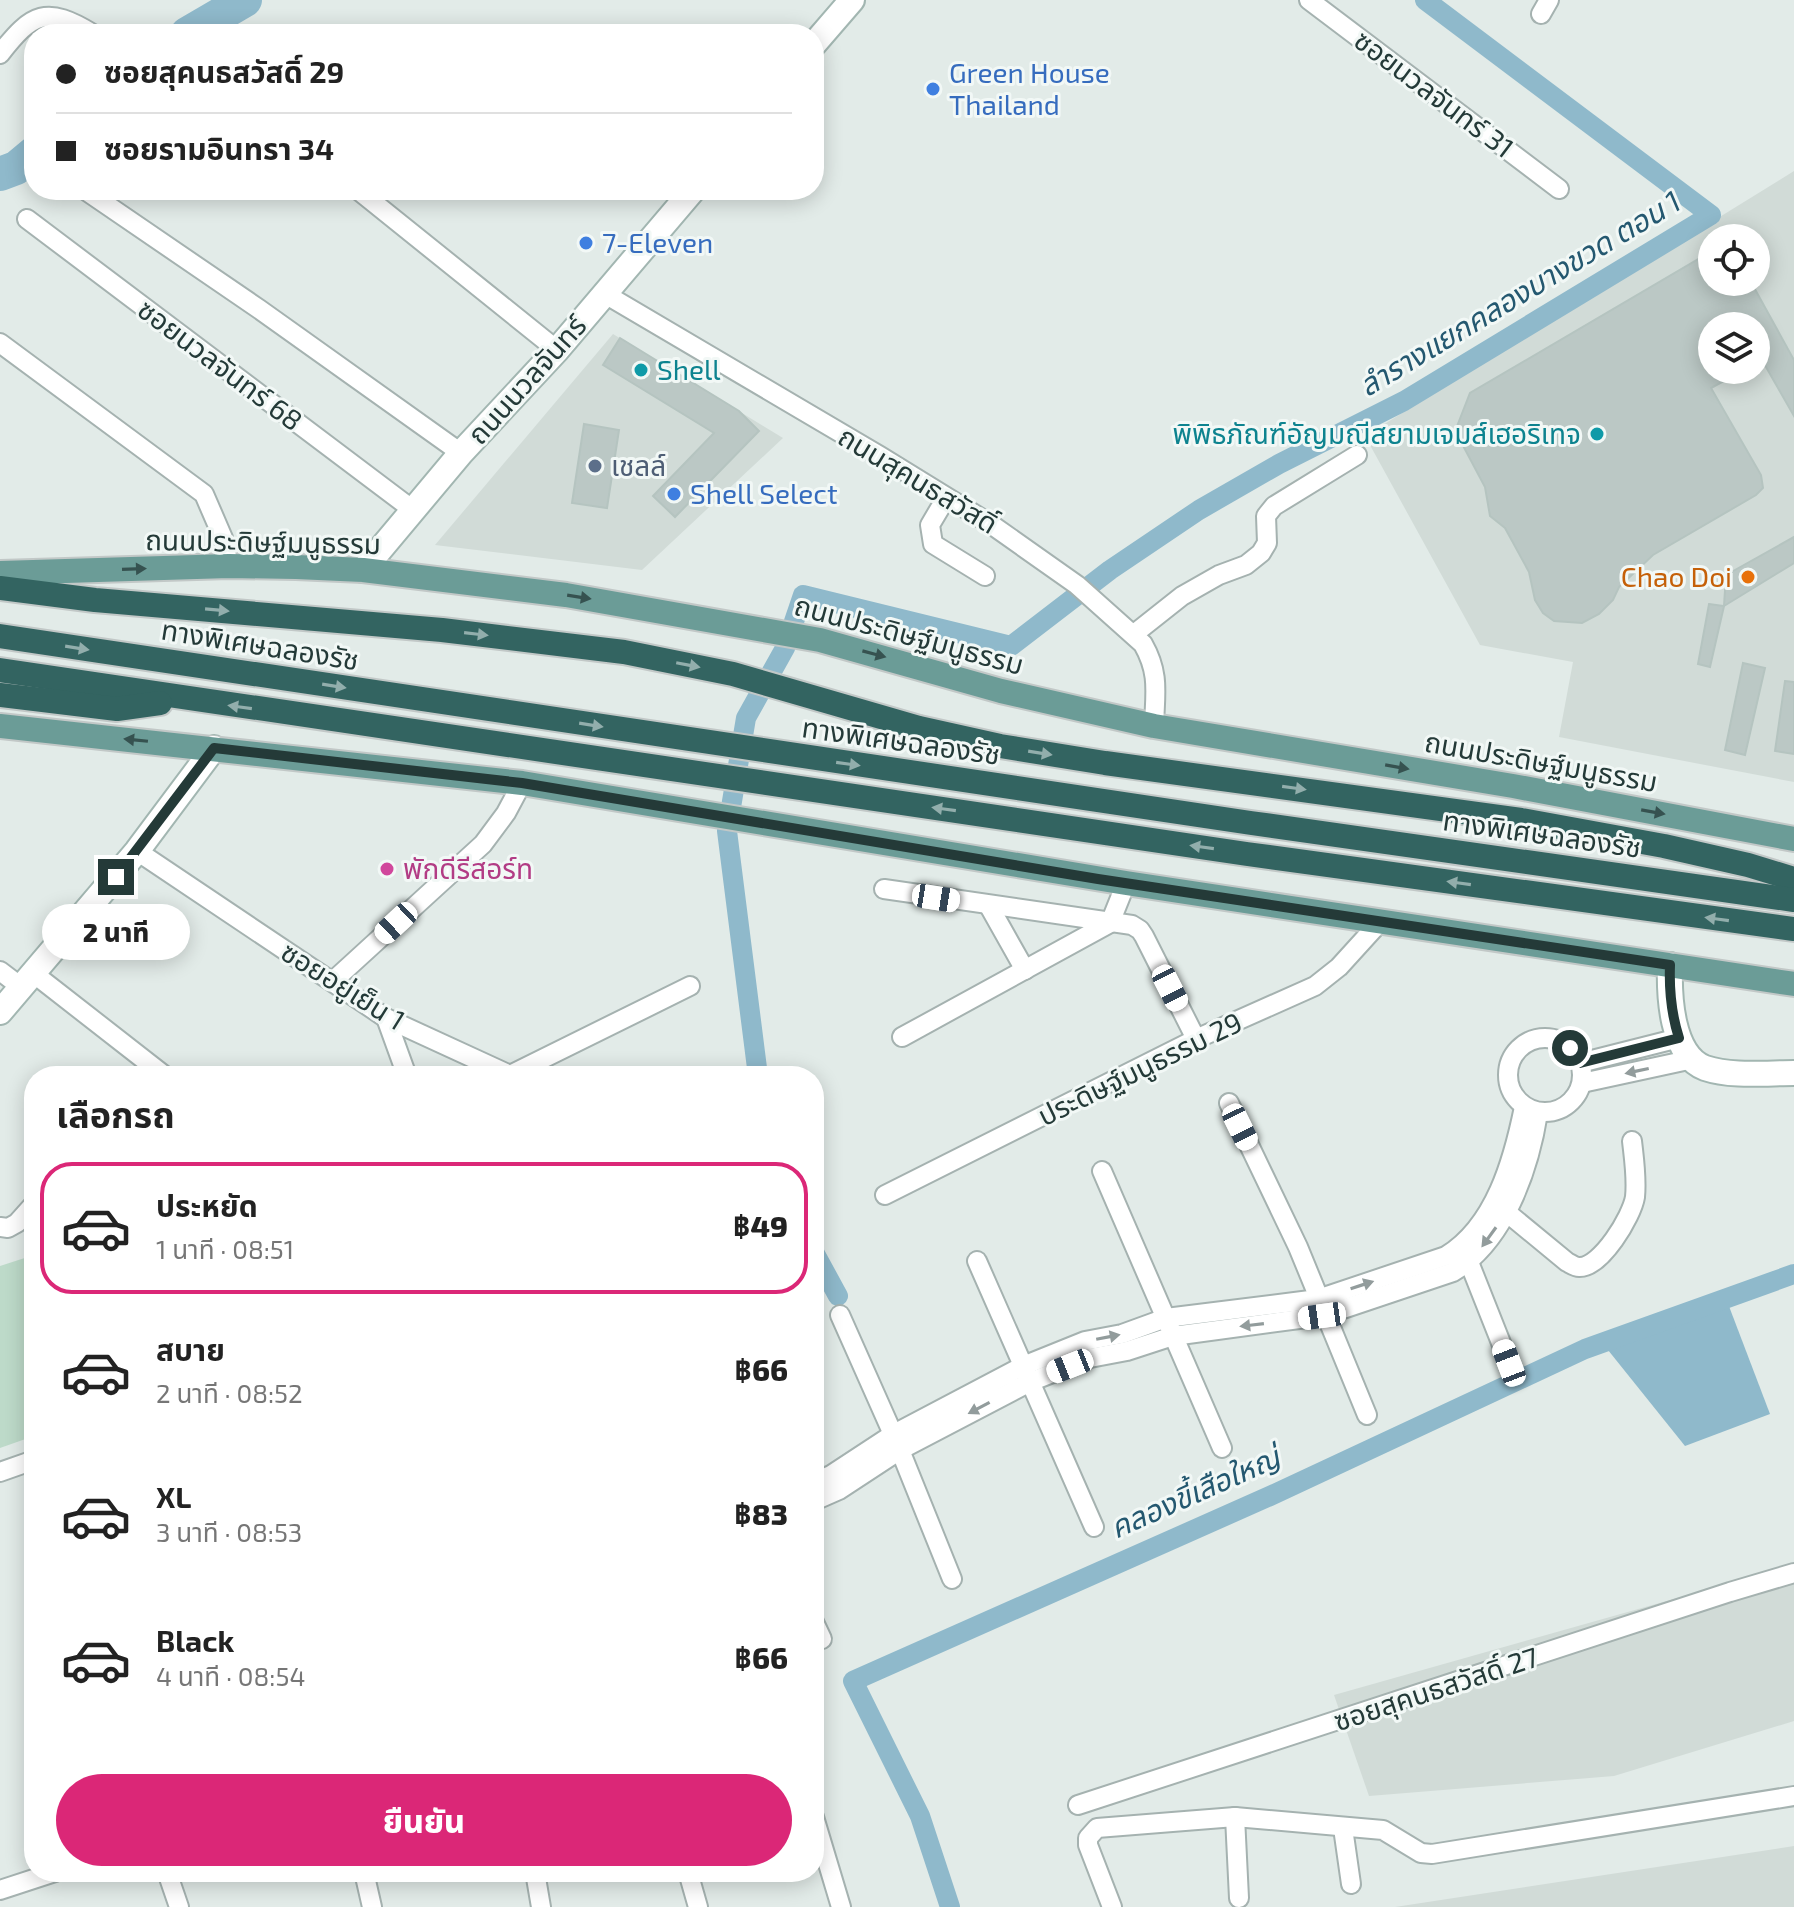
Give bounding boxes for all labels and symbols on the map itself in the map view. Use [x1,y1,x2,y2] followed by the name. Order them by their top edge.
[1348,22,1521,164] street label: ซอยนวลจันทร์ 31
[949,55,1110,121] place label: Green House Thailand
[924,80,942,98] marker: Green House Thailand
[1352,182,1686,403] water label: ลำรางแยกคลองบางขวด ตอน 1
[602,225,713,259] place label: 7-Eleven
[577,234,595,252] marker: 7-Eleven
[132,291,310,437] street label: ซอยนวลจันทร์ 68
[460,307,594,450] street label: ถนนนวลจันทร์
[657,352,721,386] place label: Shell
[632,361,650,379] marker: Shell
[1172,416,1581,450] place label: พิพิธภัณฑ์อัญมณีสยามเจมส์เฮอริเทจ
[832,418,1004,541] street label: ถนนสุคนธสวัสดิ์
[1588,425,1606,443] marker: พิพิธภัณฑ์อัญมณีสยามเจมส์เฮอริเทจ
[611,448,666,482] place label: เชลล์
[586,457,604,475] marker: เชลล์
[690,476,838,510] place label: Shell Select
[665,485,683,503] marker: Shell Select
[145,522,381,562] street label: ถนนประดิษฐ์มนูธรรม
[1621,559,1732,593] place label: Chao Doi
[122,563,147,576] one-way arrow
[1739,568,1757,586] marker: Chao Doi
[790,587,1028,683] street label: ถนนประดิษฐ์มนูธรรม
[567,591,592,604] one-way arrow
[205,604,230,617] one-way arrow
[159,612,361,676] street label: ทางพิเศษฉลองรัช
[464,628,489,641] one-way arrow
[65,642,90,655] one-way arrow
[862,648,887,660] one-way arrow
[676,659,701,671] one-way arrow
[322,680,347,693] one-way arrow
[227,700,252,713] one-way arrow
[800,709,1002,771] street label: ทางพิเศษฉลองรัช
[579,719,604,732] one-way arrow
[1422,724,1660,800] street label: ถนนประดิษฐ์มนูธรรม
[123,733,148,746] one-way arrow
[1028,747,1053,760] one-way arrow
[836,758,861,771] one-way arrow
[1385,761,1410,774] one-way arrow
[1281,782,1306,795] one-way arrow
[932,802,957,815] one-way arrow
[1441,802,1643,864] street label: ทางพิเศษฉลองรัช
[1641,807,1666,819] one-way arrow
[1189,841,1214,853] one-way arrow
[403,851,533,885] place label: พักดีรีสอร์ท
[98,859,134,895] route end
[378,860,396,878] marker: พักดีรีสอร์ท
[1446,876,1471,889] one-way arrow
[910,882,962,914] car
[370,898,422,948] car
[42,905,190,961] callout: 2 นาที
[1704,912,1729,925] one-way arrow
[274,934,412,1038] street label: ซอยอยู่เย็น 1
[1148,961,1192,1015] car
[1032,1004,1248,1134] street label: ประดิษฐ์มนูธรรม 29
[1552,1030,1588,1066] route start
[1625,1065,1650,1078] one-way arrow
[1219,1100,1261,1154] car
[1482,1226,1497,1247] one-way arrow
[1350,1278,1374,1291] one-way arrow
[1297,1301,1347,1331] car
[1239,1319,1264,1332] one-way arrow
[1096,1330,1121,1342] one-way arrow
[1489,1336,1529,1390] car
[1043,1346,1097,1386] car
[968,1402,991,1415] one-way arrow
[1103,1435,1288,1545] water label: คลองขี้เสือใหญ่
[1329,1639,1543,1738] street label: ซอยสุคนธสวัสดิ์ 27

